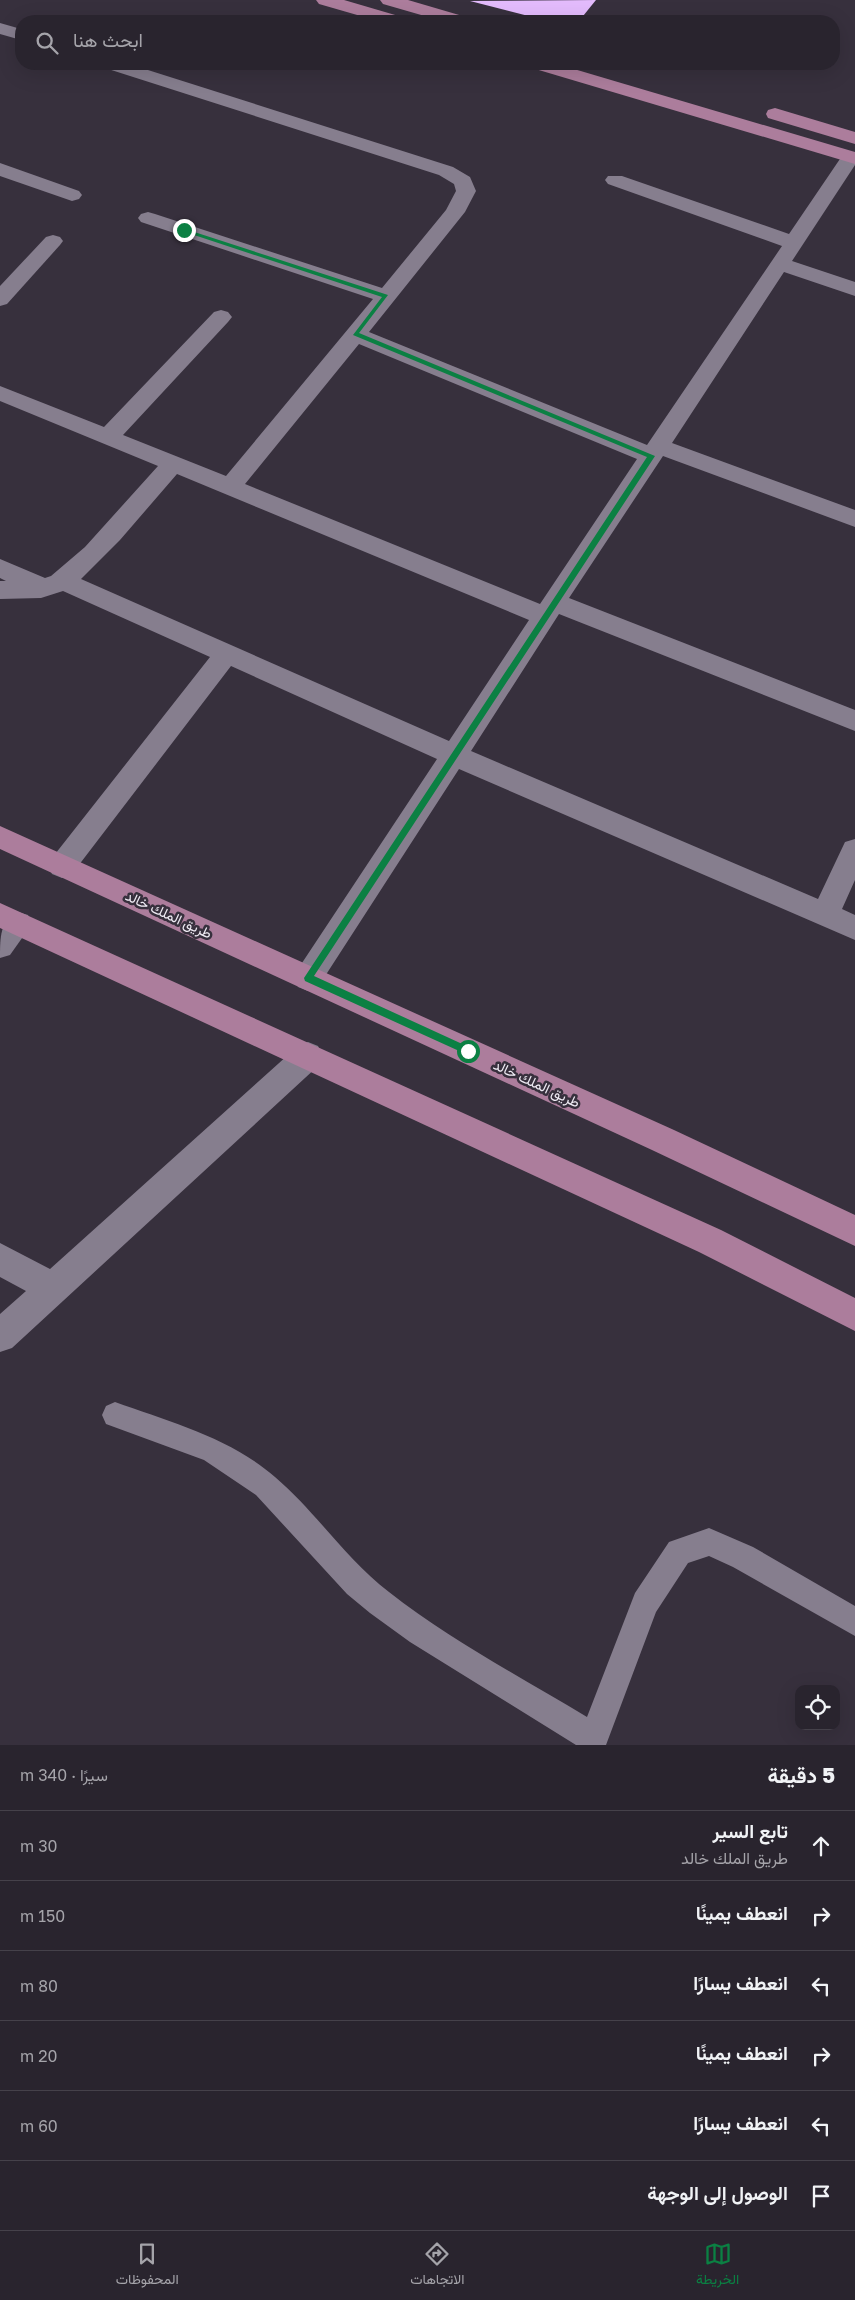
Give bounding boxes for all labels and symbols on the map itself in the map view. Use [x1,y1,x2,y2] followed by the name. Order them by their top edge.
[173,219,196,242] route end
[123,886,215,942] street label: طريق الملك خالد
[457,1040,480,1063] route start
[491,1055,583,1111] street label: طريق الملك خالد

